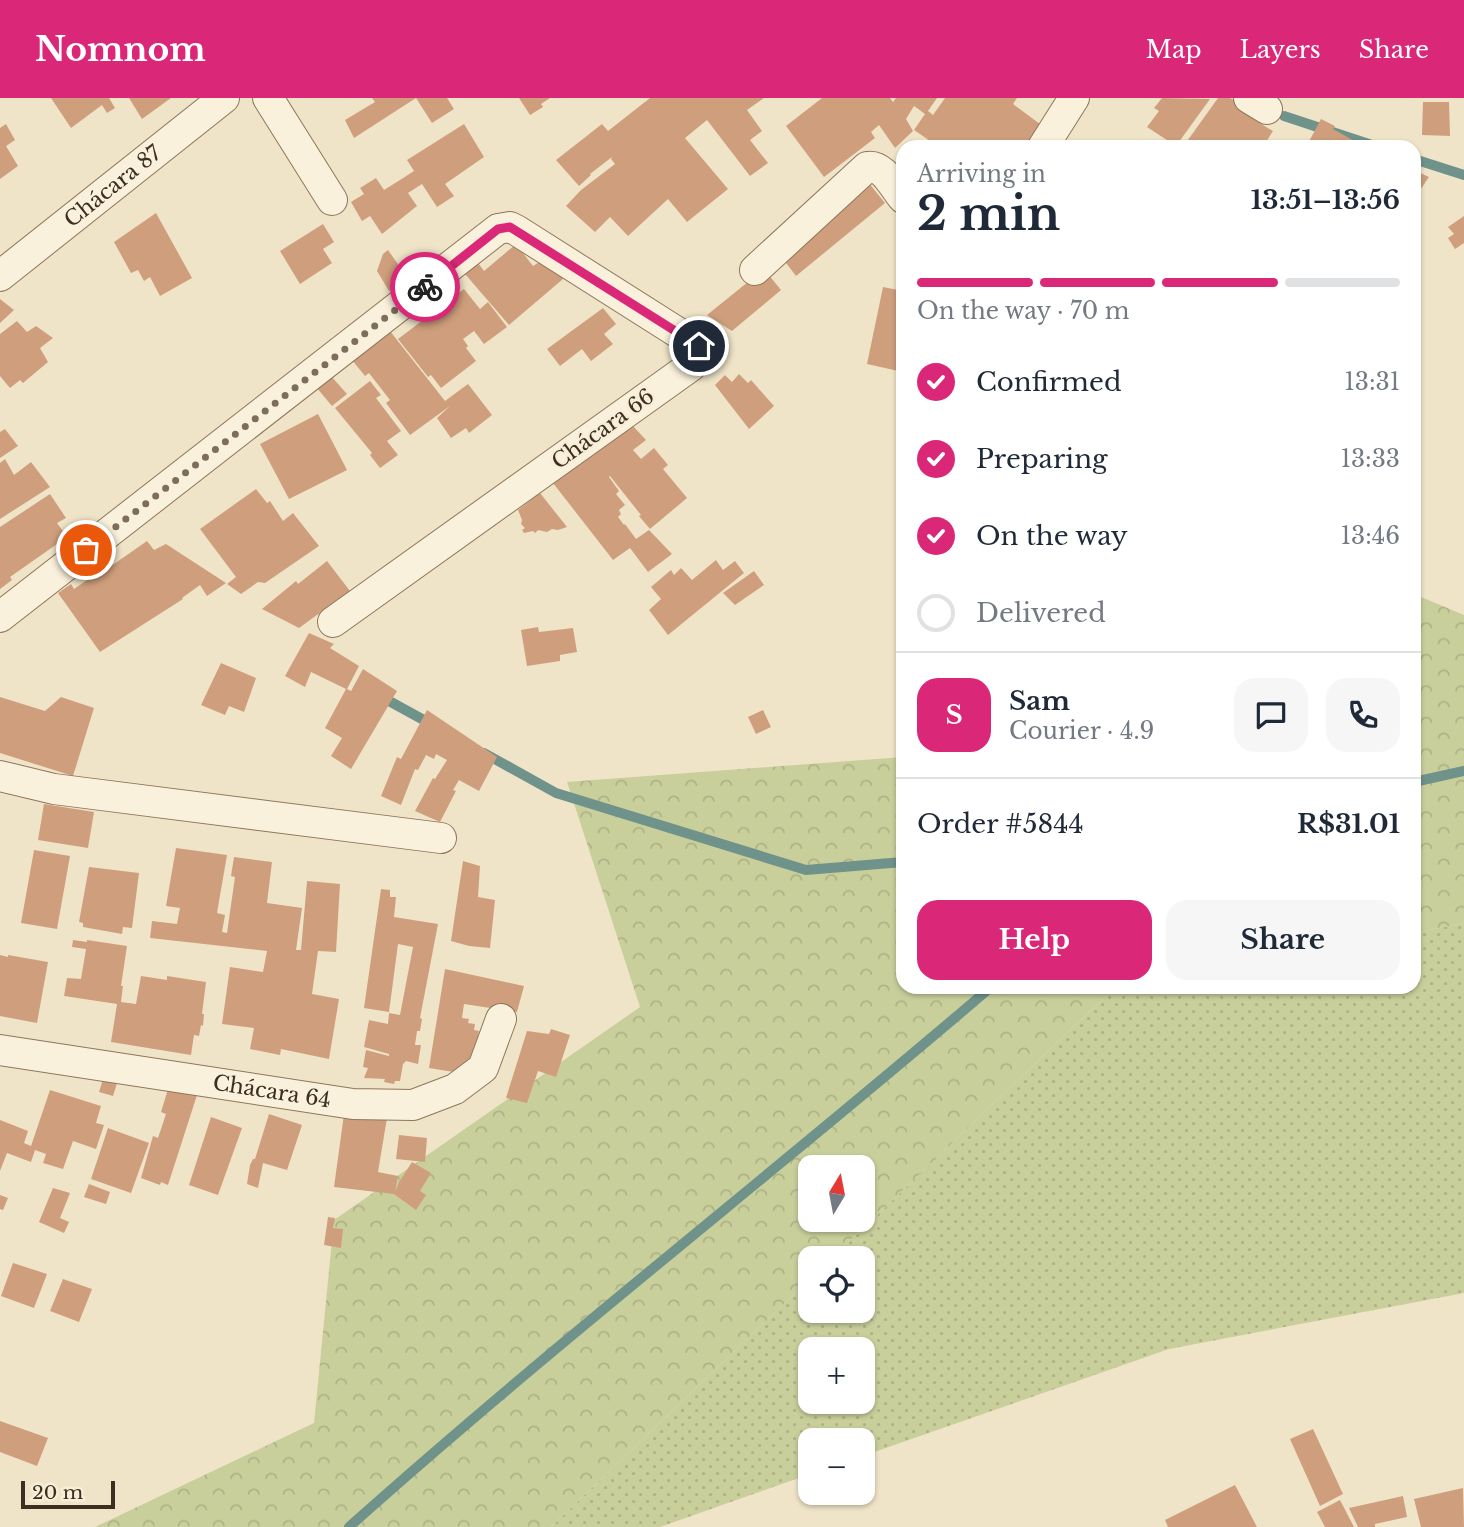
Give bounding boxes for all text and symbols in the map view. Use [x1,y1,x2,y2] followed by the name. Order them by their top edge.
[35,29,206,70] text: Nomnom
[1146,35,1202,64] text: Map
[1240,35,1321,64] text: Layers
[1359,35,1429,64] text: Share
[59,140,167,233] street label: Chácara 87
[917,160,1046,188] text: Arriving in
[1251,184,1400,216] text: 13:51–13:56
[917,185,1060,242] text: 2 min
[390,252,460,322] courier
[406,268,444,306] icon: bike
[917,297,1130,325] text: On the way · 70 m
[669,316,729,376] pin
[680,327,718,365] icon: home
[917,363,955,401] icon: check
[976,366,1121,398] text: Confirmed
[1345,368,1400,396] text: 13:31
[547,383,659,475] street label: Chácara 66
[917,440,955,478] icon: check
[976,443,1108,475] text: Preparing
[1341,445,1400,473] text: 13:33
[917,517,955,555] icon: check
[56,520,116,580] pin
[976,520,1128,552] text: On the way
[1341,522,1400,550] text: 13:46
[67,531,105,569] icon: bag
[976,597,1106,629] text: Delivered
[1234,678,1308,752] button: chat
[1326,678,1400,752] button: phone
[1009,685,1070,717] text: Sam
[945,699,963,731] text: S
[1009,717,1154,745] text: Courier · 4.9
[917,808,1084,840] text: Order #5844
[1297,808,1400,840] text: R$31.01
[917,900,1152,980] button: Help
[1166,900,1400,980] button: Share
[211,1070,333,1113] street label: Chácara 64
[798,1155,875,1232] north arrow
[798,1155,875,1505] map controls
[798,1246,875,1323] button: locate
[798,1337,875,1414] button: +
[798,1428,875,1505] button: −
[21,1478,116,1510] scale bar
[32,1481,83,1504] text: 20 m

